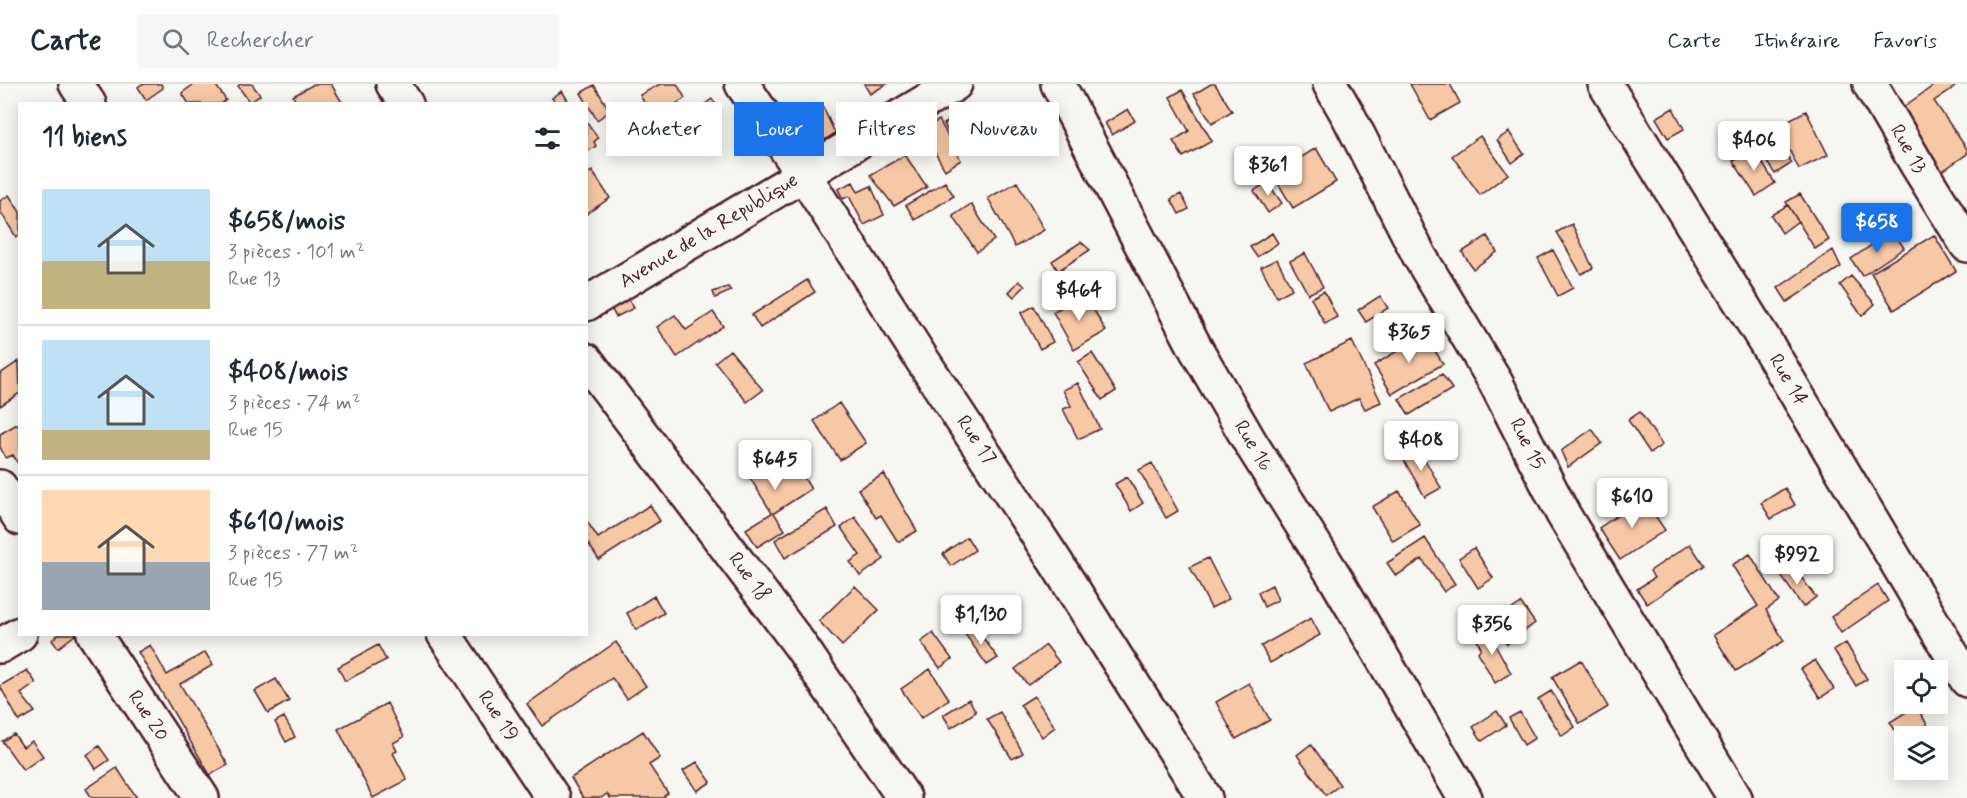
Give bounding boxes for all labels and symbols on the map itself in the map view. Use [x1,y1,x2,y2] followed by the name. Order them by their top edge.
[1883,120,1933,178] street label: Rue 13
[1718,121,1790,172] pin: $406
[1232,146,1304,197] pin: $361
[615,167,803,295] street label: Avenue de la Republique
[1841,203,1913,254] pin: $658
[1043,271,1115,322] pin: $464
[1373,313,1445,364] pin: $365
[1762,349,1814,411] street label: Rue 14
[950,410,1002,470] street label: Rue 17
[1503,414,1551,474] street label: Rue 15
[1227,415,1279,477] street label: Rue 16
[1385,421,1457,472] pin: $408
[739,440,811,491] pin: $645
[1596,478,1668,529] pin: $610
[1761,535,1833,586] pin: $992
[722,547,776,607] street label: Rue 18
[932,595,1030,646] pin: $1,130
[1456,605,1528,656] pin: $356
[121,685,175,747] street label: Rue 20
[471,685,525,747] street label: Rue 19

